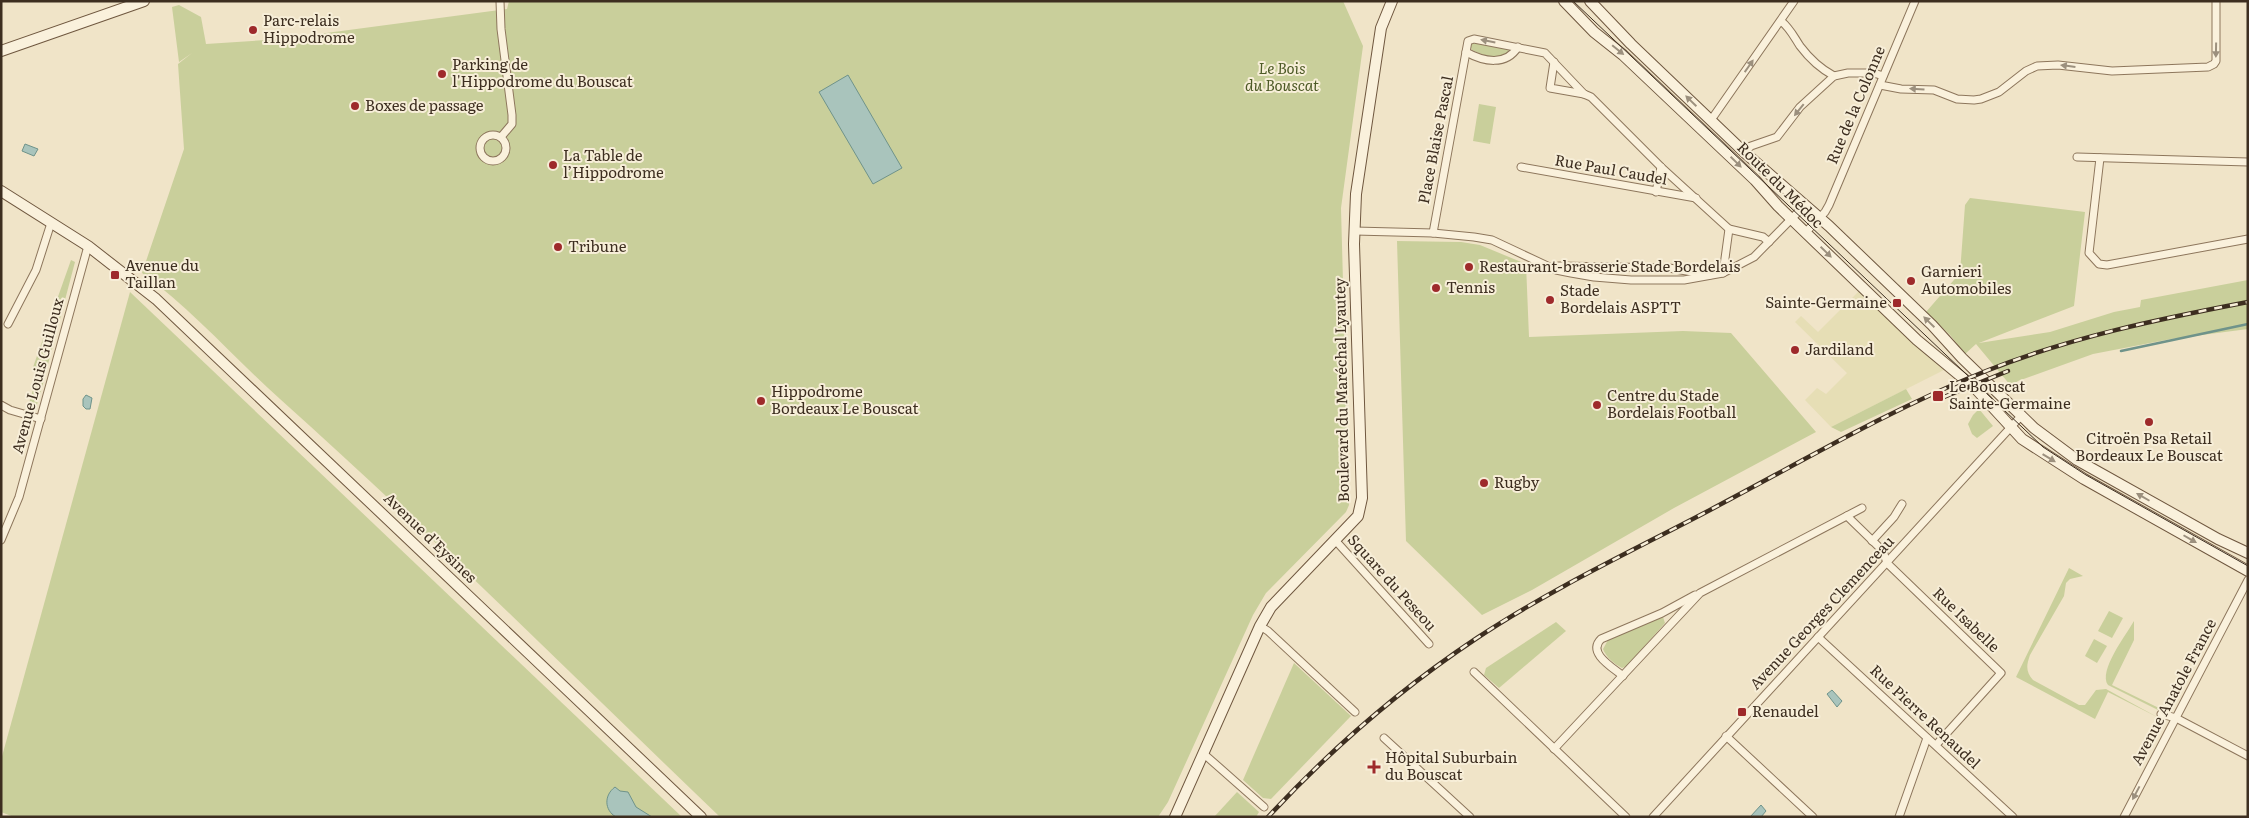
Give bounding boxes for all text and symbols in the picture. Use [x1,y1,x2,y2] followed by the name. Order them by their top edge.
[263,8,355,48] place label: Parc-relais Hippodrome
[247,24,259,36] marker: Parc-relais Hippodrome
[1479,37,1495,45] one-way arrow
[1819,42,1890,167] street label: Rue de la Colonne
[2212,42,2220,58] one-way arrow
[1611,45,1624,56] one-way arrow
[452,52,633,92] place label: Parking de l'Hippodrome du Bouscat
[1245,56,1319,96] park label: Le Bois du Bouscat
[1744,59,1754,73] one-way arrow
[2059,62,2075,70] one-way arrow
[436,68,448,80] marker: Parking de l'Hippodrome du Bouscat
[1411,74,1458,206] street label: Place Blaise Pascal
[1908,85,1924,93] one-way arrow
[365,93,484,116] place label: Boxes de passage
[1685,95,1697,107] one-way arrow
[349,100,361,112] marker: Boxes de passage
[1793,103,1804,116] one-way arrow
[1733,135,1830,233] street label: Route du Médoc
[563,143,664,183] place label: La Table de l’Hippodrome
[1553,147,1669,190] street label: Rue Paul Caudel
[1729,156,1741,168] one-way arrow
[547,159,559,171] marker: La Table de l’Hippodrome
[568,234,627,257] place label: Tribune
[552,241,564,253] marker: Tribune
[1819,246,1831,258] one-way arrow
[125,253,200,293] place label: Avenue du Taillan
[1479,254,1740,277] place label: Restaurant-brasserie Stade Bordelais
[1921,259,2011,299] place label: Garnieri Automobiles
[1463,261,1475,273] marker: Restaurant-brasserie Stade Bordelais
[109,269,121,281] marker: Avenue du Taillan
[1446,275,1495,298] place label: Tennis
[1905,275,1917,287] marker: Garnieri Automobiles
[1327,277,1354,502] street label: Boulevard du Maréchal Lyautey
[1560,278,1681,318] place label: Stade Bordelais ASPTT
[1430,282,1442,294] marker: Tennis
[1765,290,1887,313] place label: Sainte-Germaine
[1544,294,1556,306] marker: Stade Bordelais ASPTT
[5,295,69,456] street label: Avenue Louis Guilloux
[1891,297,1903,309] marker: Sainte-Germaine
[1923,316,1935,328] one-way arrow
[1805,337,1874,360] place label: Jardiland
[1789,344,1801,356] marker: Jardiland
[1949,374,2071,414] place label: Le Bouscat Sainte-Germaine
[771,379,918,419] place label: Hippodrome Bordeaux Le Bouscat
[1607,383,1736,423] place label: Centre du Stade Bordelais Football
[1931,389,1945,403] marker: Le Bouscat Sainte-Germaine
[755,395,767,407] marker: Hippodrome Bordeaux Le Bouscat
[1591,399,1603,411] marker: Centre du Stade Bordelais Football
[2143,416,2155,428] marker: Citroën Psa Retail Bordeaux Le Bouscat
[2075,426,2223,466] place label: Citroën Psa Retail Bordeaux Le Bouscat
[2043,453,2056,462] one-way arrow
[1494,470,1540,493] place label: Rugby
[1478,477,1490,489] marker: Rugby
[379,486,483,588] street label: Avenue d'Eysines
[2136,493,2151,501] one-way arrow
[1343,528,1443,636] street label: Square du Peseou
[1743,530,1899,694] street label: Avenue Georges Clemenceau
[2183,534,2197,543] one-way arrow
[1928,581,2006,657] street label: Rue Isabelle
[2124,614,2221,769] street label: Avenue Anatole France
[1866,658,1986,773] street label: Rue Pierre Renaudel
[1752,699,1819,722] place label: Renaudel
[1736,706,1748,718] marker: Renaudel
[1385,745,1517,785] place label: Hôpital Suburbain du Bouscat
[1367,760,1381,774] marker: Hôpital Suburbain du Bouscat
[2132,786,2140,801] one-way arrow

